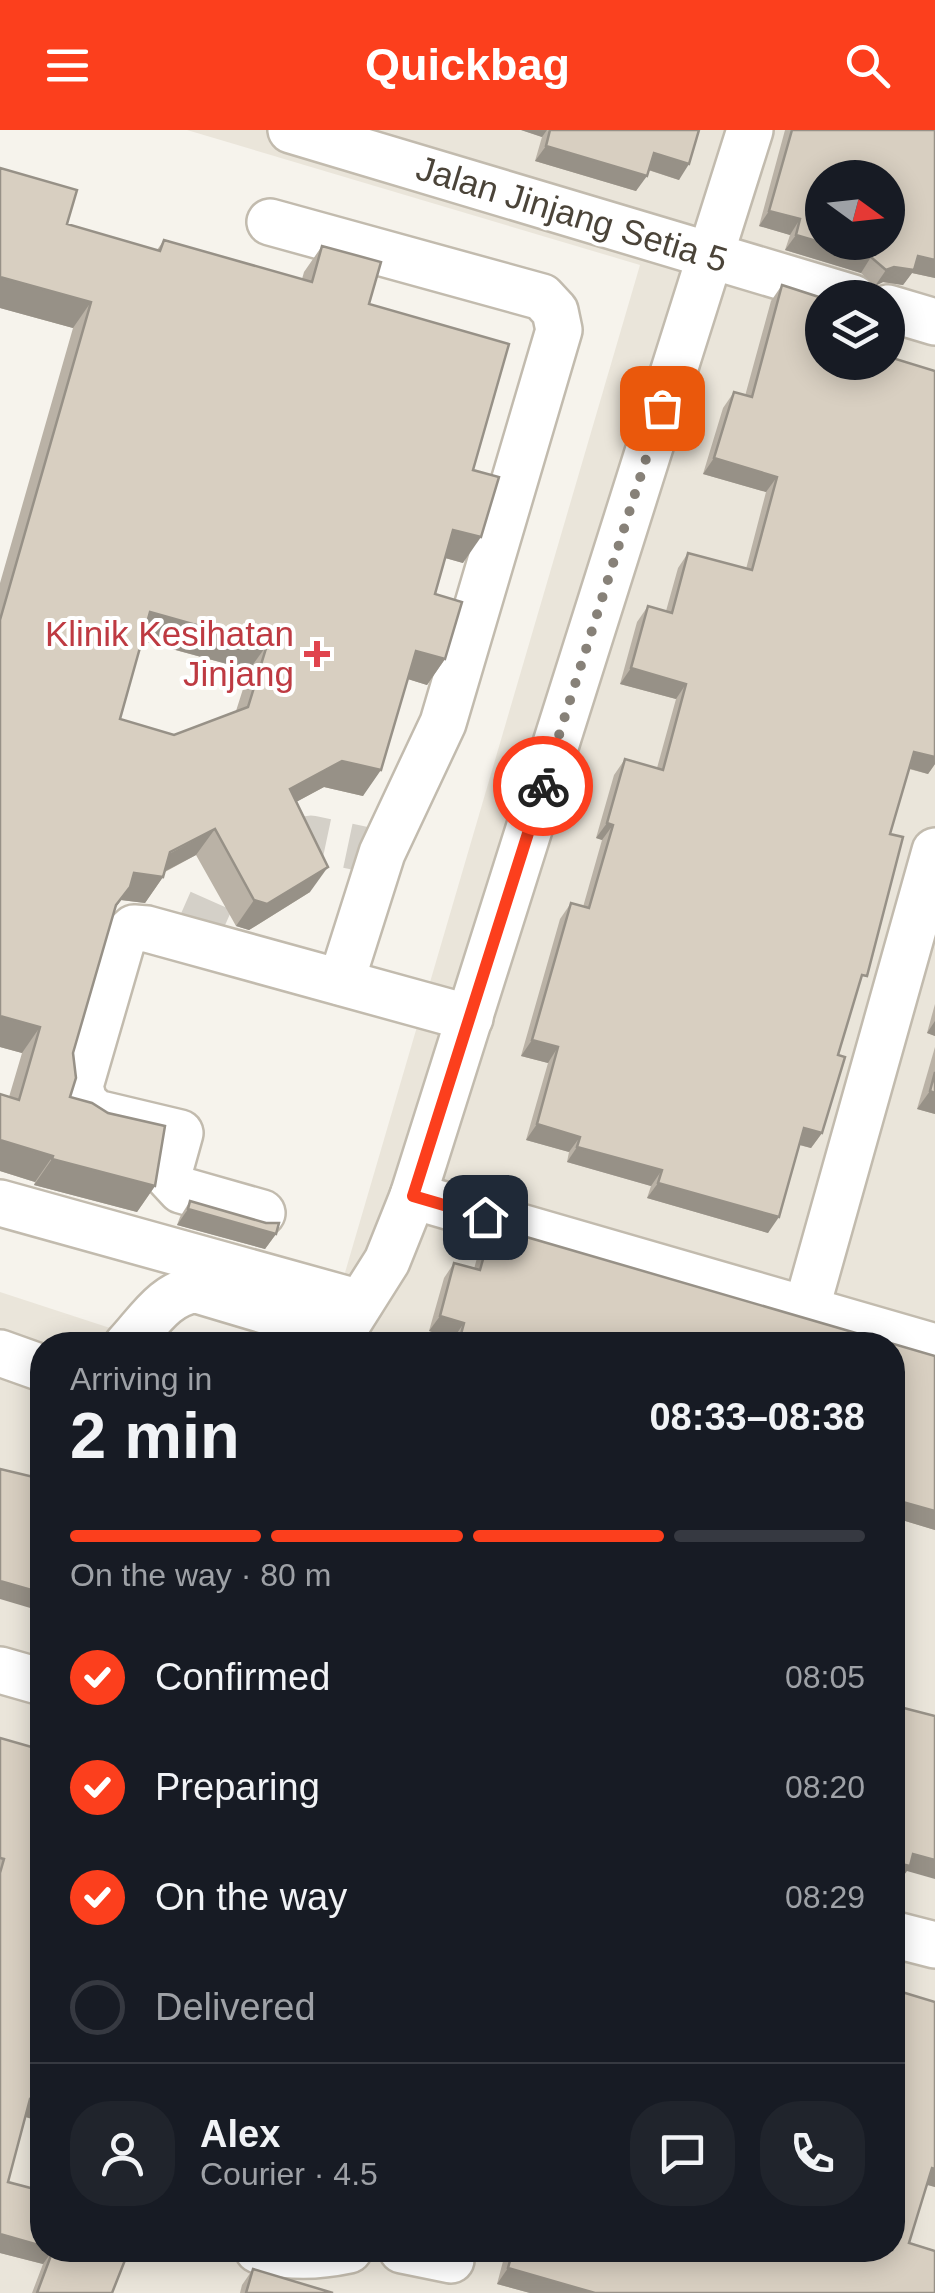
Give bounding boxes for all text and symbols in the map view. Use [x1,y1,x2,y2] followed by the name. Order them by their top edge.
[40,38,95,93] icon: menu
[840,38,895,93] icon: search
[365,39,570,90] text: Quickbag
[412,148,732,279] street label: Jalan Jinjang Setia 5
[805,160,905,260] north arrow
[805,160,905,380] map controls
[805,280,905,380] button: layers
[620,366,705,451] pin
[635,381,690,436] icon: bag
[45,614,294,693] place label: Klinik Kesihatan Jinjang
[304,641,330,667] marker: Klinik Kesihatan Jinjang
[493,736,593,836] courier
[516,759,571,814] icon: bike
[443,1175,528,1260] pin
[458,1190,513,1245] icon: home
[70,1361,212,1397] text: Arriving in
[649,1396,865,1438] text: 08:33–08:38
[70,1399,240,1472] text: 2 min
[70,1557,331,1593] text: On the way · 80 m
[70,1650,125,1705] icon: check
[155,1656,330,1698] text: Confirmed
[785,1659,865,1695] text: 08:05
[70,1760,125,1815] icon: check
[155,1766,320,1808] text: Preparing
[785,1769,865,1805] text: 08:20
[70,1870,125,1925] icon: check
[155,1876,347,1918] text: On the way
[785,1879,865,1915] text: 08:29
[155,1986,316,2028] text: Delivered
[70,2101,175,2206] button: person
[630,2101,735,2206] button: chat
[760,2101,865,2206] button: phone
[200,2113,280,2155] text: Alex
[200,2156,378,2192] text: Courier · 4.5

